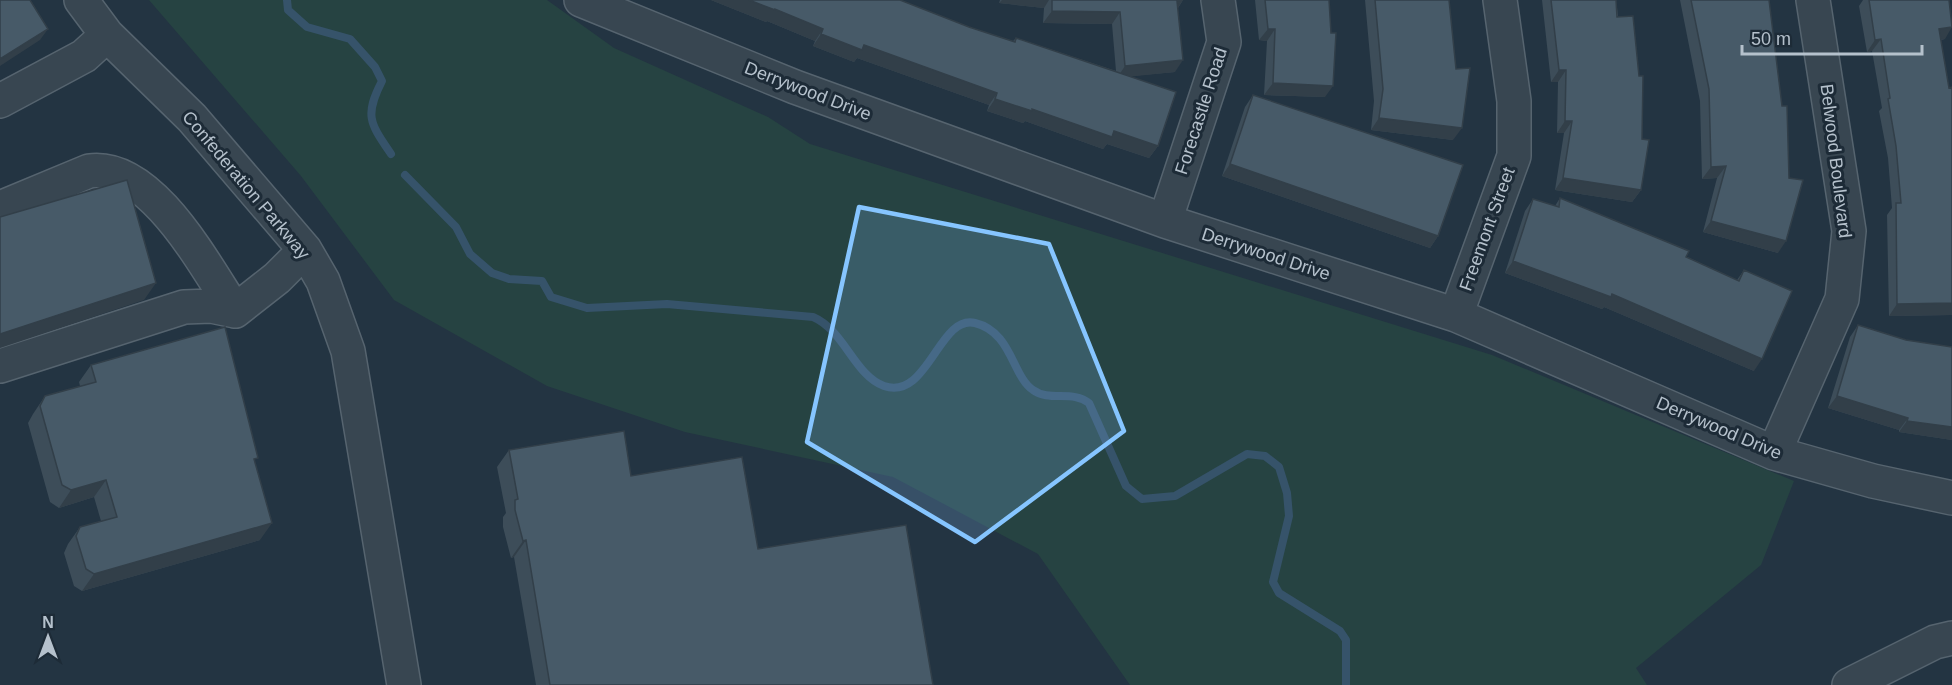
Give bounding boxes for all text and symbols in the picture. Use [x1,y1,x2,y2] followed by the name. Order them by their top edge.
[1742,18,1922,56] scale bar
[1751,29,1791,49] text: 50 m
[1171,45,1231,177] street label: Forecastle Road
[742,58,874,124] street label: Derrywood Drive
[1817,83,1855,239] street label: Belwood Boulevard
[178,107,314,263] street label: Confederation Parkway
[1455,164,1519,294] street label: Freemont Street
[1199,224,1333,284] street label: Derrywood Drive
[1653,393,1785,463] street label: Derrywood Drive
[18,607,78,667] north arrow
[42,614,54,631] text: N

